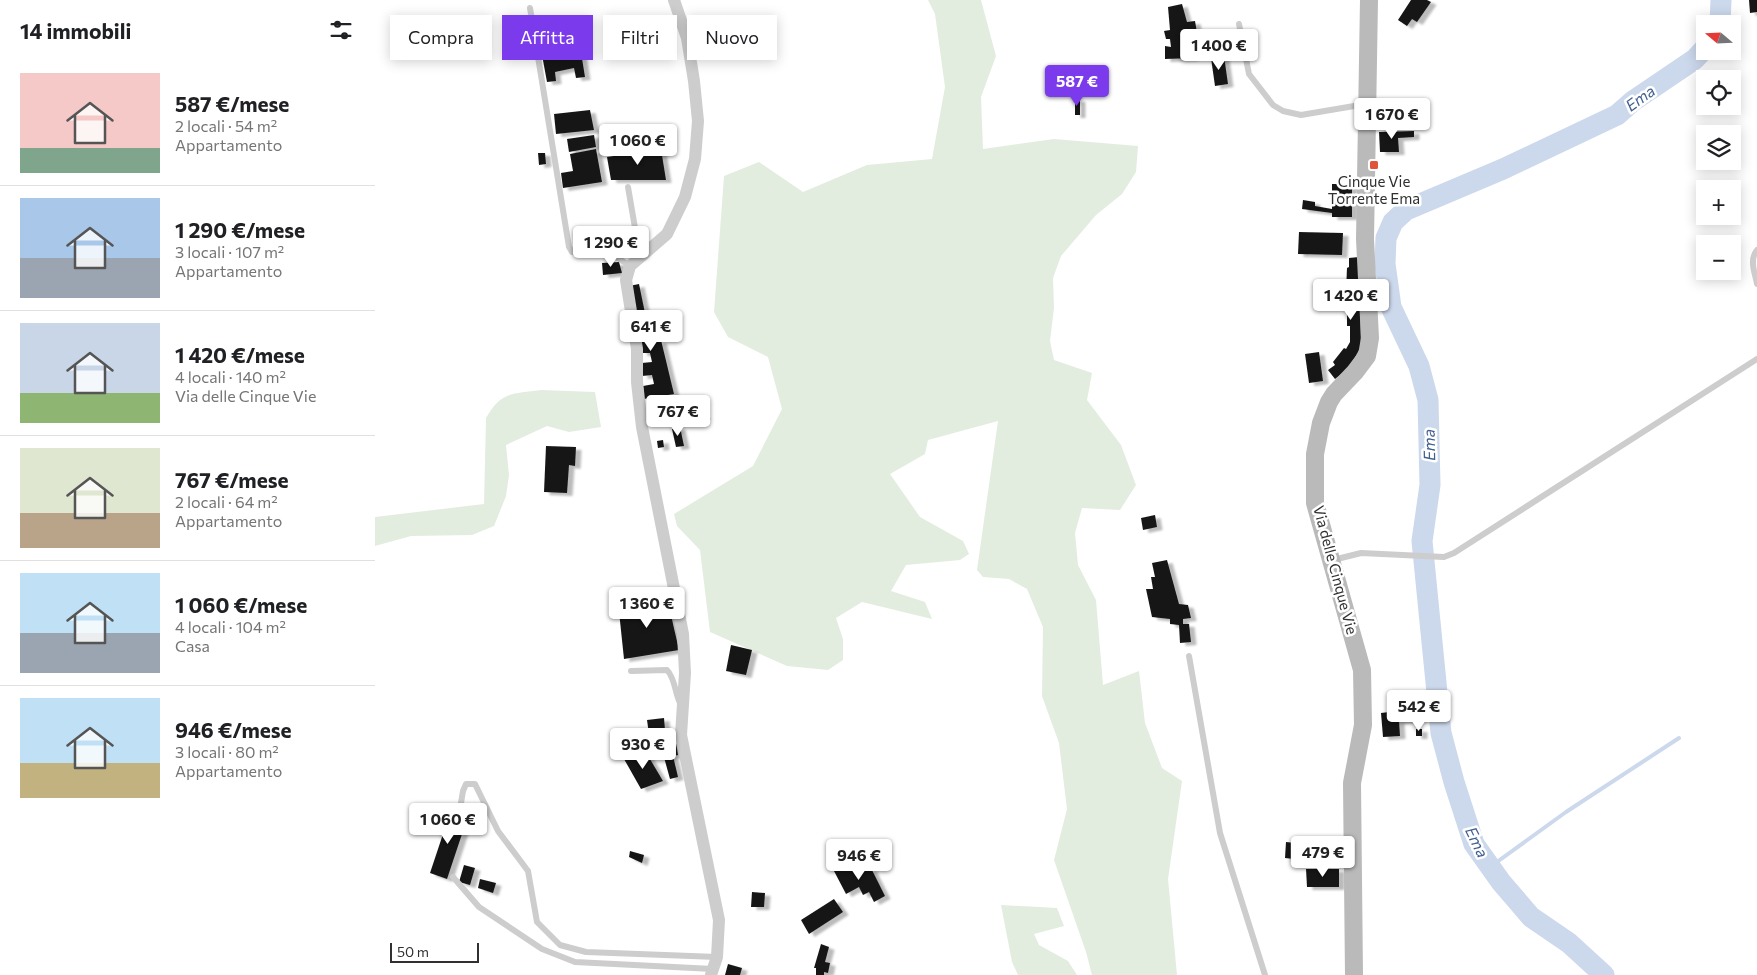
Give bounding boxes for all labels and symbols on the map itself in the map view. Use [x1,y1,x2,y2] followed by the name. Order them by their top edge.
[1696,15,1741,60] north arrow
[1173,28,1265,71] pin: 1 400 €
[1042,64,1112,107] pin: 587 €
[1621,81,1658,115] water label: Ema
[1346,98,1438,140] pin: 1 670 €
[592,124,684,166] pin: 1 060 €
[1368,159,1380,171] marker: Cinque Vie Torrente Ema
[1328,172,1420,207] place label: Cinque Vie Torrente Ema
[565,226,657,268] pin: 1 290 €
[1305,278,1397,321] pin: 1 420 €
[616,310,686,352] pin: 641 €
[643,394,713,437] pin: 767 €
[1419,429,1438,461] water label: Ema
[1310,503,1362,636] street label: Via delle Cinque Vie
[601,586,693,629] pin: 1 360 €
[1384,690,1454,732] pin: 542 €
[608,728,678,770] pin: 930 €
[402,802,494,845] pin: 1 060 €
[1462,823,1493,860] water label: Ema
[1288,836,1358,878] pin: 479 €
[824,838,894,881] pin: 946 €
[390,940,479,963] scale bar

